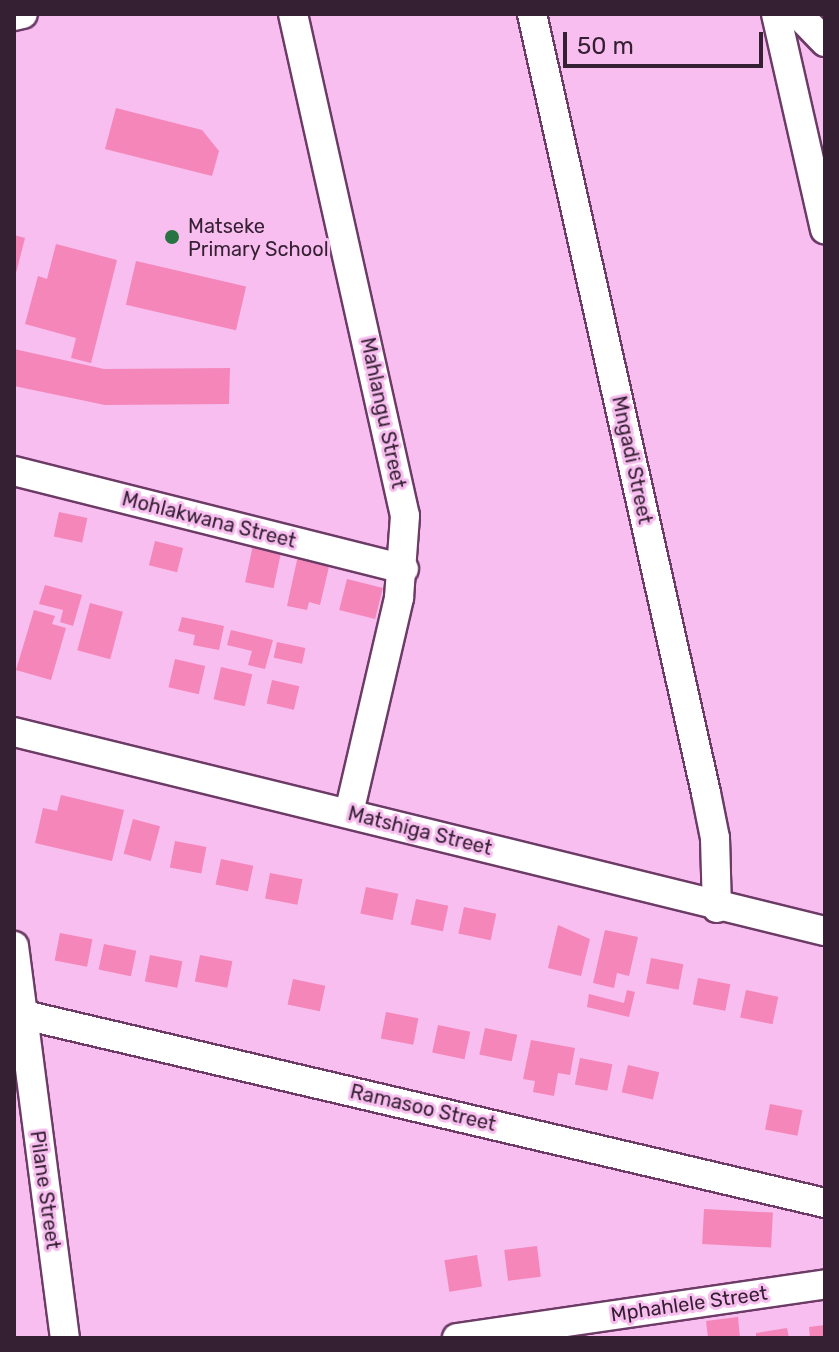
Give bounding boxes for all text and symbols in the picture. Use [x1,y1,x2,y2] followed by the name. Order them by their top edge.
[567,16,767,66] scale bar
[577,32,634,60] text: 50 m
[188,214,329,261] place label: Matseke Primary School
[163,228,181,246] marker: Matseke Primary School
[355,335,411,491] street label: Mahlangu Street
[607,394,657,526] street label: Mngadi Street
[120,487,298,553] street label: Mohlakwana Street
[346,802,494,860] street label: Matshiga Street
[348,1080,498,1136] street label: Ramasoo Street
[25,1129,65,1251] street label: Pilane Street
[609,1281,769,1327] street label: Mphahlele Street

